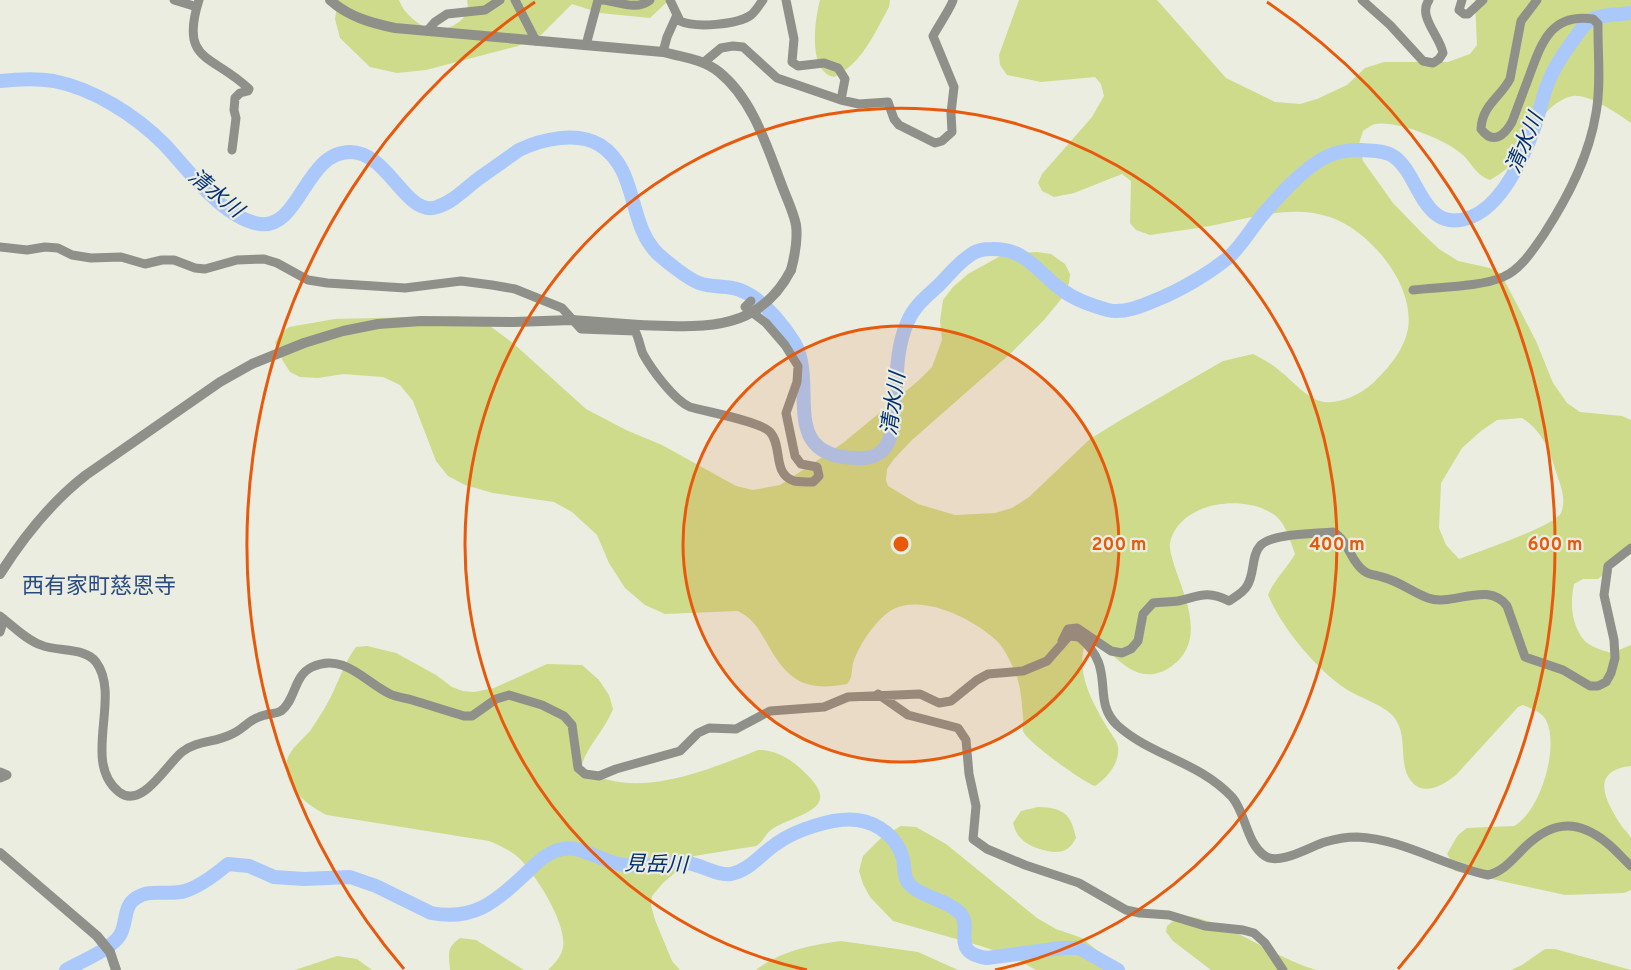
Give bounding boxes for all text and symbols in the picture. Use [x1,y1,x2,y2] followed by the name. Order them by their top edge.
[1501,107,1551,178] water label: 清水川
[182,164,250,226] water label: 清水川
[877,369,913,437] water label: 清水川
[891,534,911,554] centre of rings
[1091,534,1147,557] text: 200 m
[1309,534,1365,557] text: 400 m
[1527,534,1583,557] text: 600 m
[22,574,176,601] district label: 西有家町慈恩寺
[624,851,690,880] water label: 見岳川

